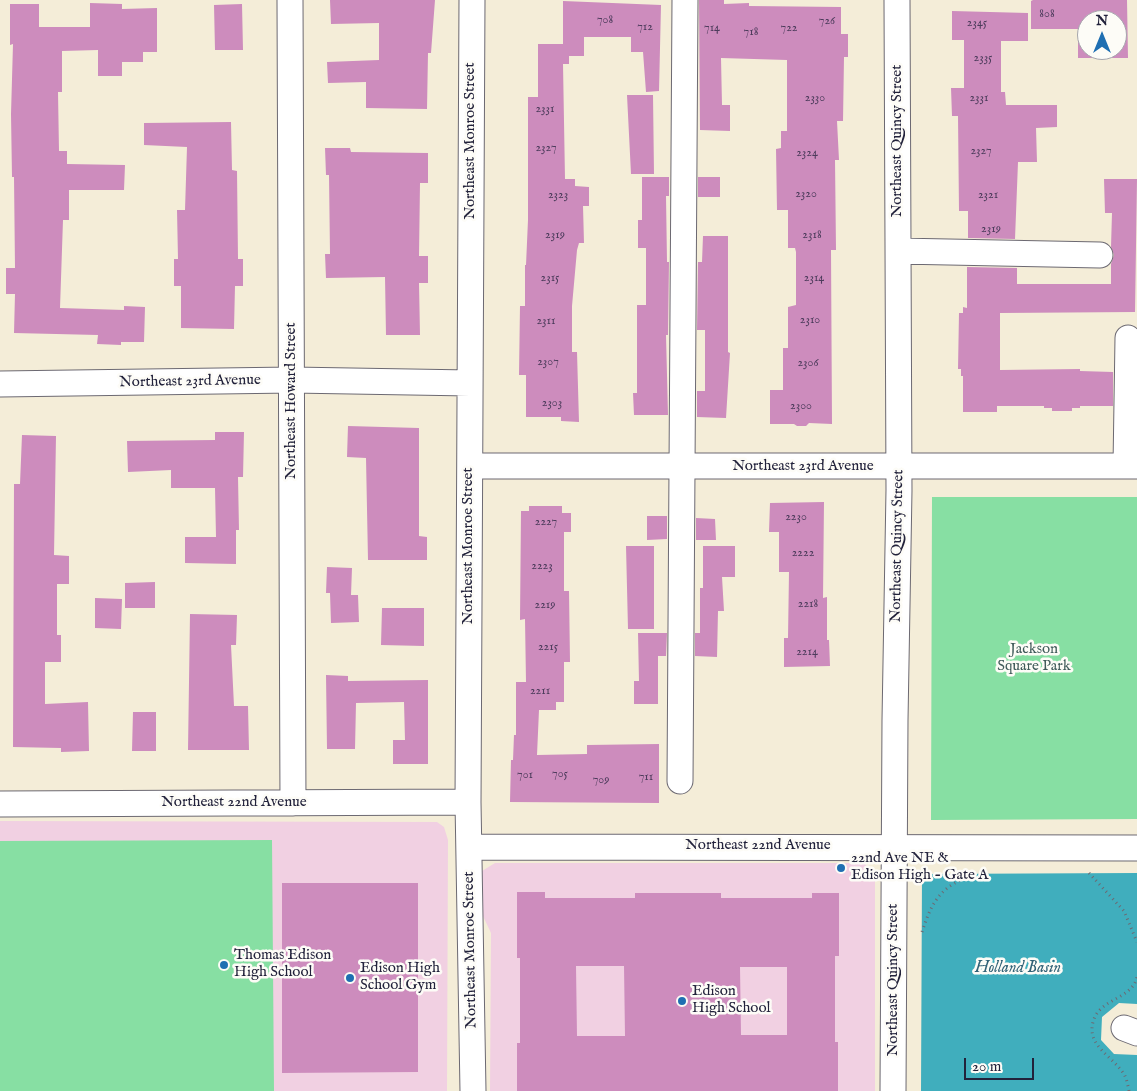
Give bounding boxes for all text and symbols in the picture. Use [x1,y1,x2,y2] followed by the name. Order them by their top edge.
[1039,8,1055,22] house number: 808
[1077,10,1127,60] north arrow
[1096,12,1108,30] text: N
[597,14,613,28] house number: 708
[819,15,835,29] house number: 726
[967,17,987,31] house number: 2345
[637,21,653,35] house number: 712
[704,22,720,36] house number: 714
[781,22,797,36] house number: 722
[744,26,758,40] house number: 718
[974,52,992,66] house number: 2335
[462,62,480,220] street label: Northeast Monroe Street
[889,65,907,217] street label: Northeast Quincy Street
[805,92,825,106] house number: 2330
[969,92,989,106] house number: 2331
[535,103,555,117] house number: 2331
[535,142,557,156] house number: 2327
[970,145,992,159] house number: 2327
[796,147,818,161] house number: 2324
[795,188,817,202] house number: 2320
[548,189,568,203] house number: 2323
[978,189,998,203] house number: 2321
[981,223,1001,237] house number: 2319
[545,229,565,243] house number: 2319
[802,229,822,243] house number: 2318
[541,272,559,286] house number: 2315
[804,272,824,286] house number: 2314
[800,314,820,328] house number: 2310
[536,315,556,329] house number: 2311
[283,322,301,480] street label: Northeast Howard Street
[537,356,559,370] house number: 2307
[797,357,819,371] house number: 2306
[119,372,261,392] street label: Northeast 23rd Avenue
[542,397,562,411] house number: 2303
[790,400,812,414] house number: 2300
[732,458,874,476] street label: Northeast 23rd Avenue
[460,467,478,625] street label: Northeast Monroe Street
[888,470,908,622] street label: Northeast Quincy Street
[785,511,807,525] house number: 2230
[535,516,557,530] house number: 2227
[792,547,814,561] house number: 2222
[531,560,553,574] house number: 2223
[798,598,818,612] house number: 2218
[535,599,555,613] house number: 2219
[538,641,558,655] house number: 2215
[997,641,1071,676] park label: Jackson Square Park
[796,646,818,660] house number: 2214
[530,685,550,699] house number: 2211
[552,768,568,782] house number: 705
[517,769,533,783] house number: 701
[639,771,653,785] house number: 711
[593,774,609,788] house number: 709
[161,794,307,812] street label: Northeast 22nd Avenue
[685,837,831,855] street label: Northeast 22nd Avenue
[851,850,988,885] place label: 22nd Ave NE & Edison High - Gate A
[835,862,847,874] marker: 22nd Ave NE & Edison High - Gate A
[461,871,481,1029] street label: Northeast Monroe Street
[885,904,903,1056] street label: Northeast Quincy Street
[234,947,331,982] place label: Thomas Edison High School
[218,959,230,971] marker: Thomas Edison High School
[975,959,1061,979] water label: Holland Basin
[360,960,440,995] place label: Edison High School Gym
[344,972,356,984] marker: Edison High School Gym
[692,983,771,1018] place label: Edison High School
[676,995,688,1007] marker: Edison High School
[967,1048,1037,1080] scale bar
[972,1057,1001,1076] text: 20 m

